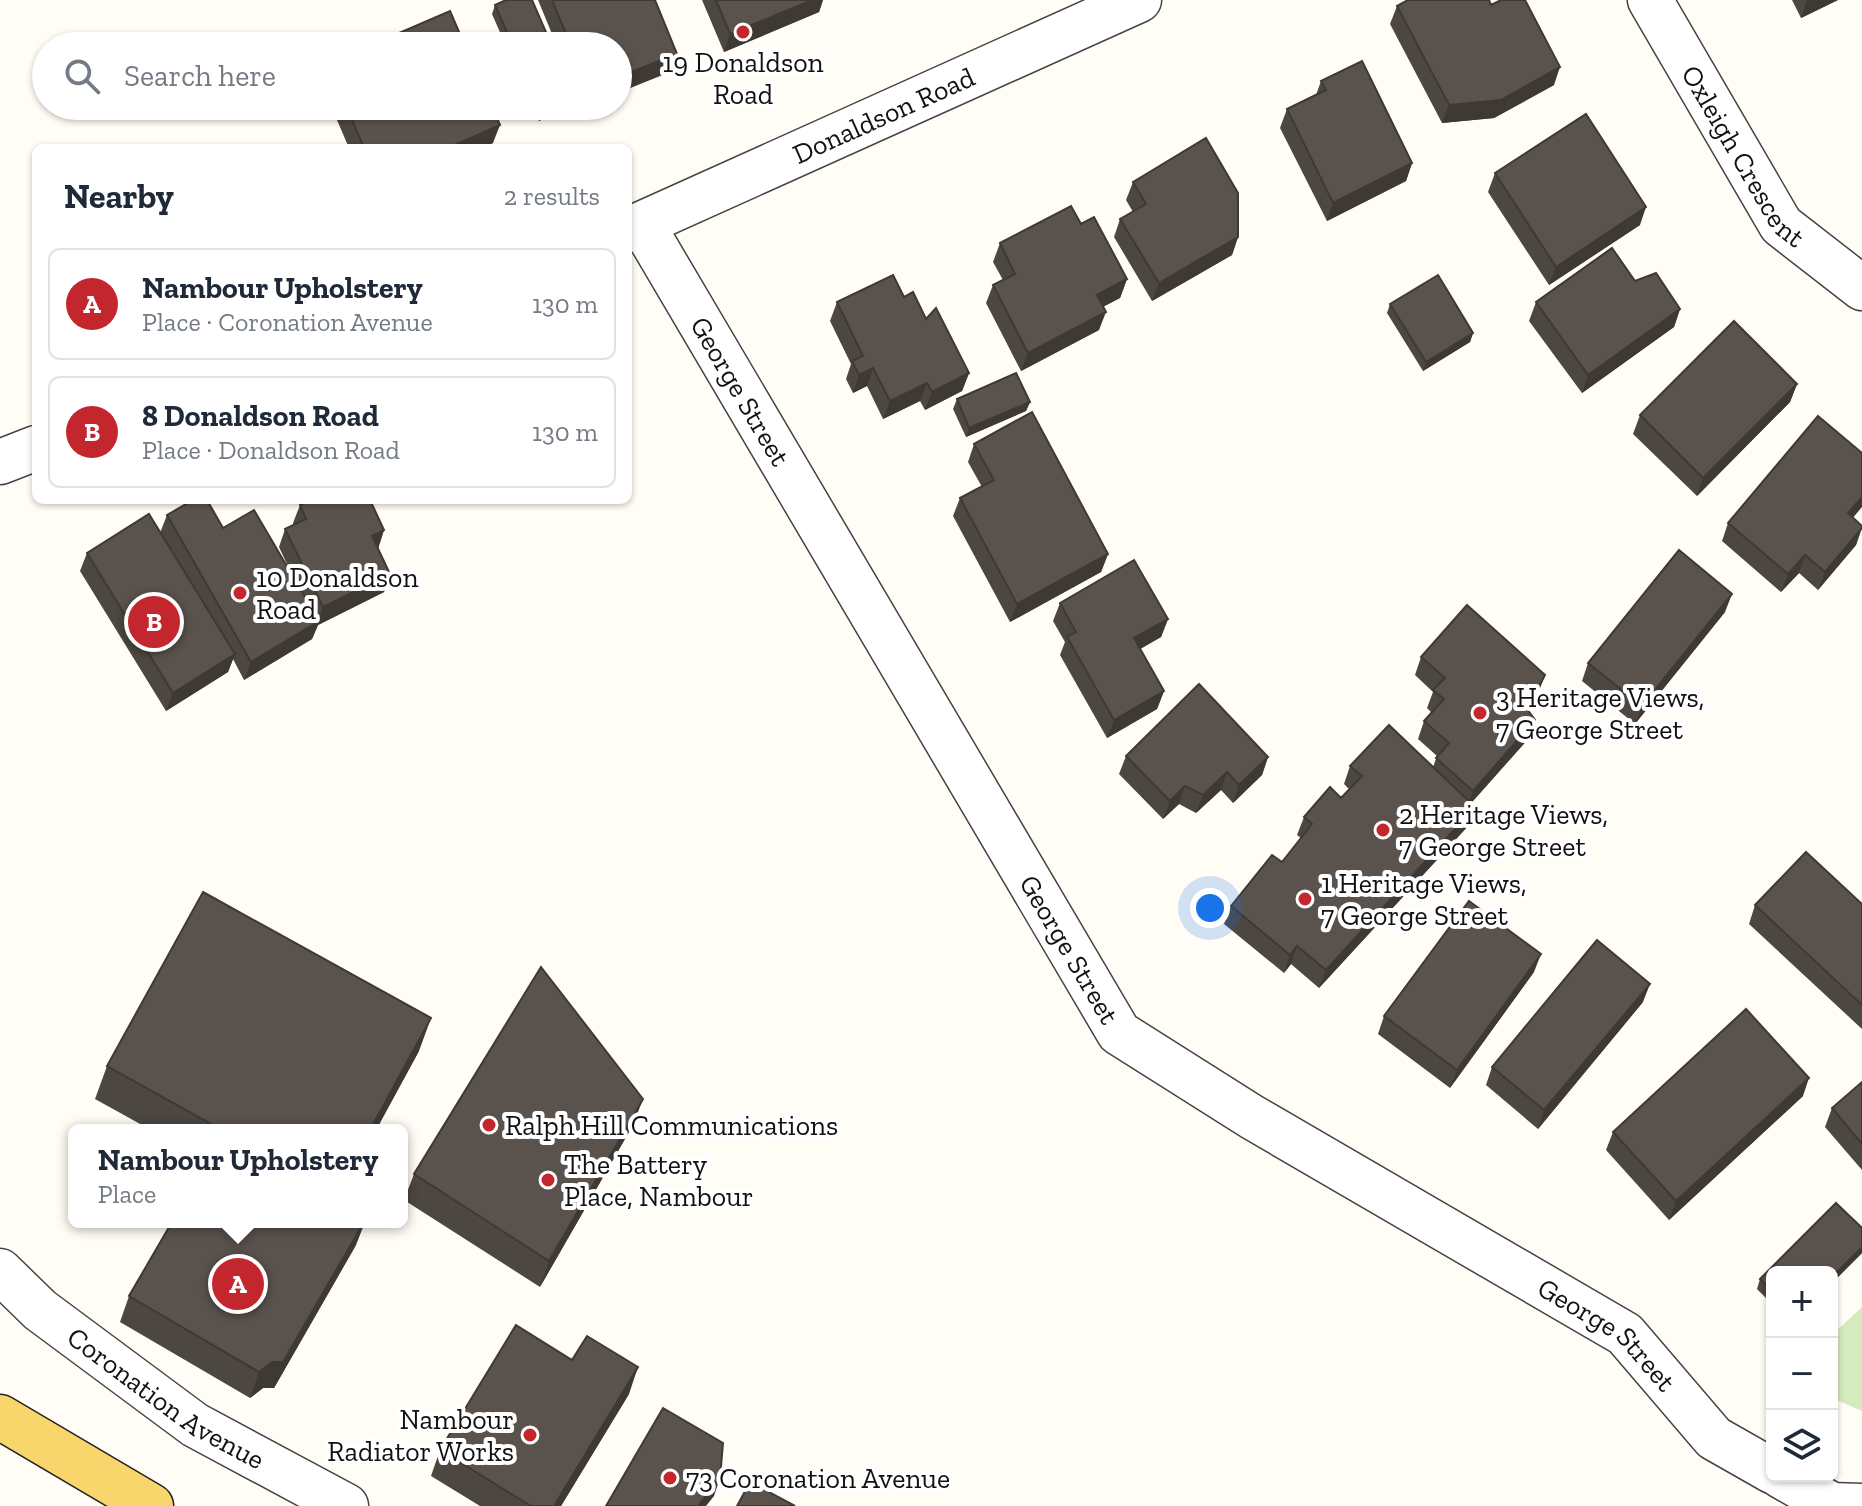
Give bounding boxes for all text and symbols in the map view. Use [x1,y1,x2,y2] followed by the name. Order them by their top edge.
[734,23,752,41] marker: 19 Donaldson Road
[32,32,632,120] search box
[662,46,824,111] place label: 19 Donaldson Road
[60,54,104,98] icon: search
[124,58,276,94] text: Search here
[1675,59,1812,255] street label: Oxleigh Crescent
[787,60,980,171] street label: Donaldson Road
[64,176,174,217] text: Nearby
[504,180,600,212] text: 2 results
[142,270,423,306] text: Nambour Upholstery
[83,288,101,320] text: A
[532,288,598,320] text: 130 m
[142,306,433,338] text: Place · Coronation Avenue
[683,311,797,472] street label: George Street
[142,398,379,434] text: 8 Donaldson Road
[84,416,100,448] text: B
[532,416,598,448] text: 130 m
[142,434,400,466] text: Place · Donaldson Road
[256,561,418,626] place label: 10 Donaldson Road
[231,584,249,602] marker: 10 Donaldson Road
[128,592,180,652] pin: B
[1496,681,1705,746] place label: 3 Heritage Views, 7 George Street
[1471,704,1489,722] marker: 3 Heritage Views, 7 George Street
[1399,798,1608,863] place label: 2 Heritage Views, 7 George Street
[1374,821,1392,839] marker: 2 Heritage Views, 7 George Street
[1321,867,1527,932] place label: 1 Heritage Views, 7 George Street
[1013,869,1126,1031] street label: George Street
[1190,888,1230,928] your location
[1296,890,1314,908] marker: 1 Heritage Views, 7 George Street
[505,1109,838,1142] place label: Ralph Hill Communications
[480,1116,498,1134] marker: Ralph Hill Communications
[68,1124,408,1228] popup
[98,1142,378,1178] text: Nambour Upholstery
[564,1148,754,1213] place label: The Battery Place, Nambour
[539,1171,557,1189] marker: The Battery Place, Nambour
[98,1178,156,1210] text: Place
[212,1254,264,1314] pin: A
[1766,1266,1838,1482] map controls
[1766,1266,1838,1338] button: +
[1532,1271,1683,1398] street label: George Street
[61,1320,270,1476] street label: Coronation Avenue
[1766,1338,1838,1410] button: −
[327,1403,514,1468] place label: Nambour Radiator Works
[1766,1410,1838,1482] button: layers
[521,1426,539,1444] marker: Nambour Radiator Works
[686,1462,950,1495] place label: 73 Coronation Avenue
[661,1469,679,1487] marker: 73 Coronation Avenue

